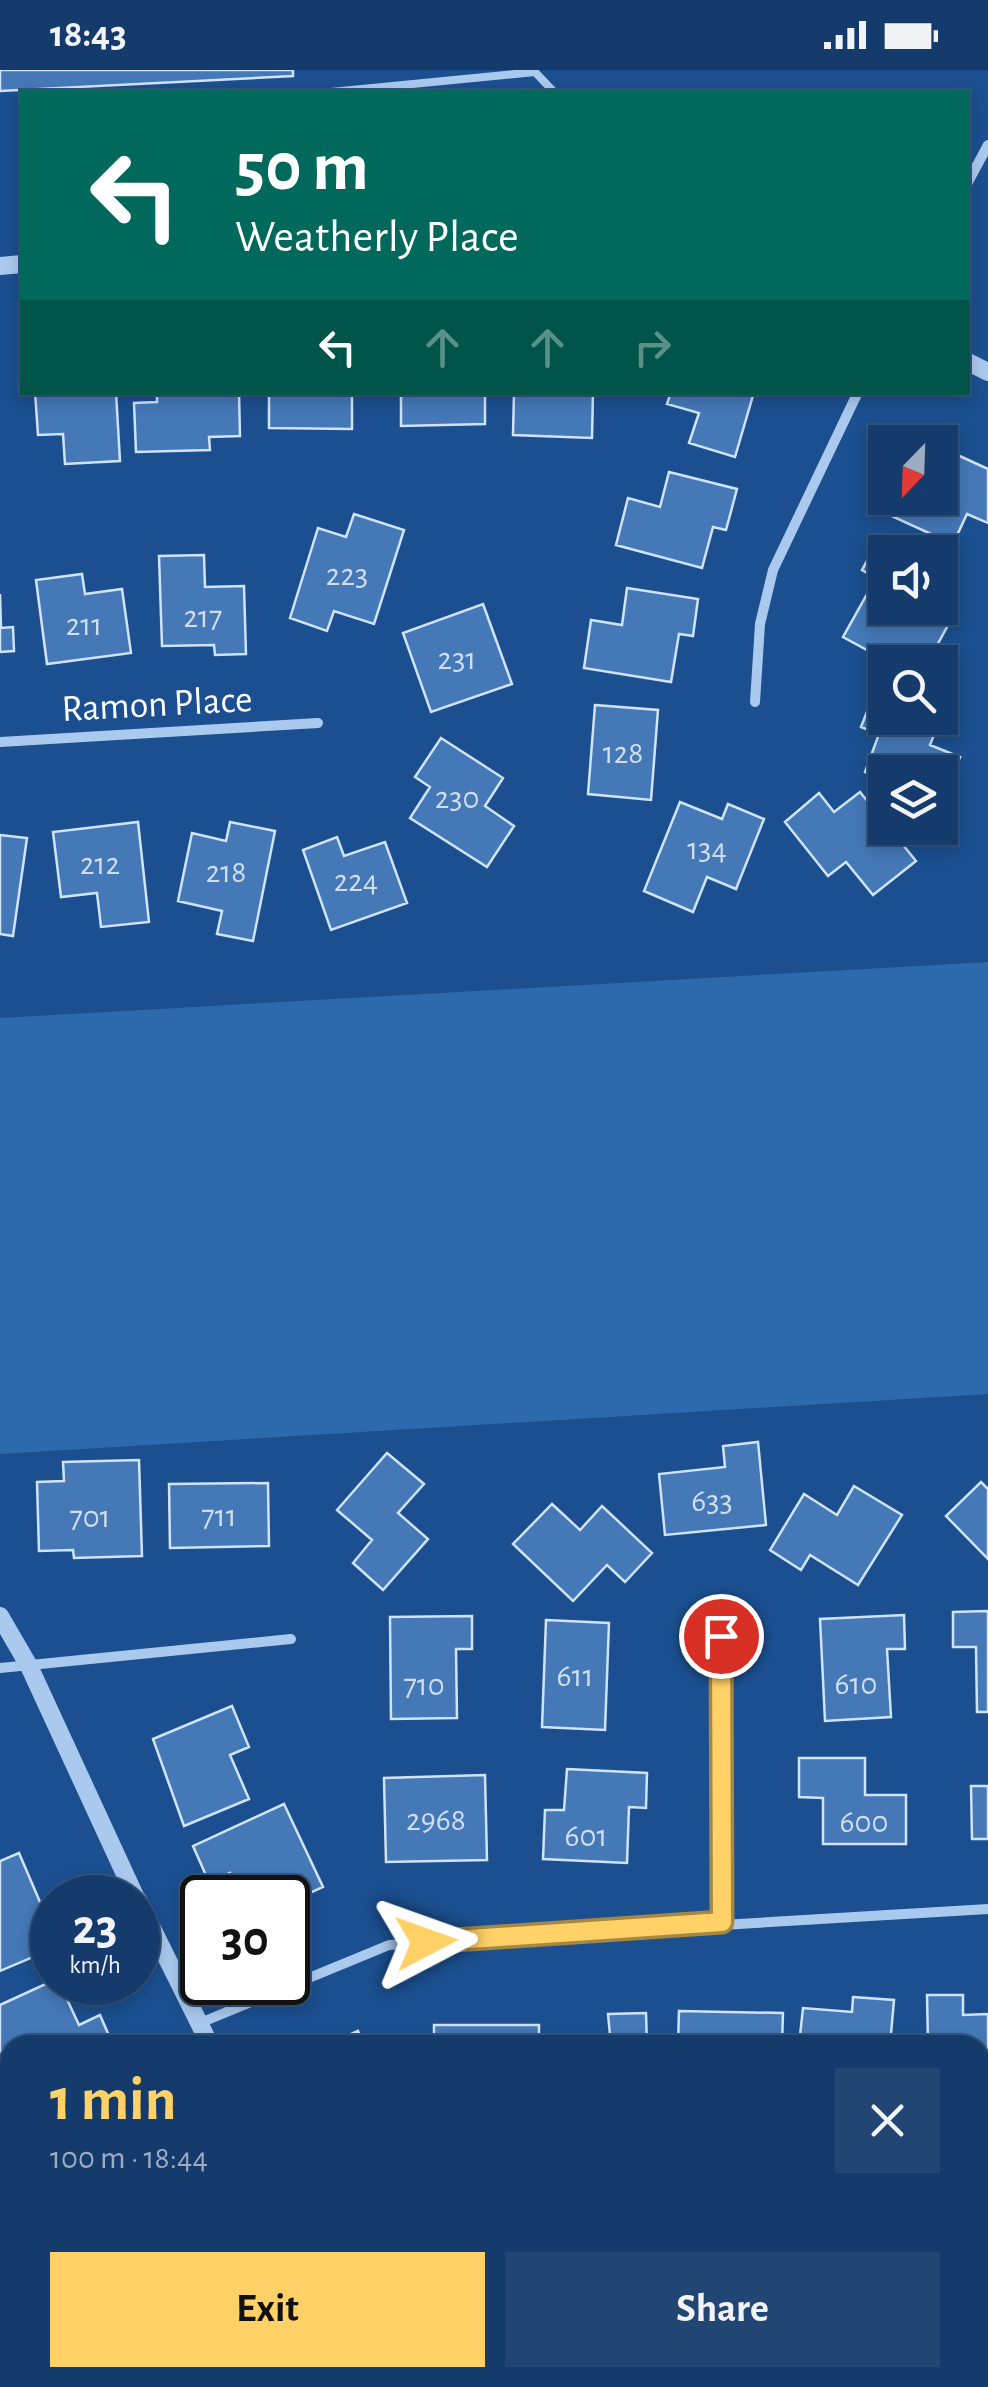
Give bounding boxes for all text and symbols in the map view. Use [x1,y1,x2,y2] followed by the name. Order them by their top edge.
[50,16,127,54] text: 18:43
[70,130,200,260] icon: left
[235,133,369,203] text: 50 m
[235,215,519,260] text: Weatherly Place
[310,320,365,375] icon: left
[415,320,470,375] icon: ahead
[520,320,575,375] icon: ahead
[625,320,680,375] icon: right
[868,425,958,515] north arrow
[868,425,958,845] map controls
[868,535,958,625] button: sound
[326,559,368,591] house number: 223
[184,601,222,633] house number: 217
[66,609,102,641] house number: 211
[438,643,476,675] house number: 231
[868,645,958,735] button: search
[61,681,253,729] street label: Ramon Place
[603,737,643,769] house number: 128
[868,755,958,845] button: layers
[435,782,479,814] house number: 230
[687,833,727,865] house number: 134
[80,848,120,880] house number: 212
[206,856,246,888] house number: 218
[334,865,378,897] house number: 224
[691,1485,733,1517] house number: 633
[201,1500,237,1532] house number: 711
[69,1501,111,1533] house number: 701
[679,1594,764,1679] pin
[694,1609,749,1664] icon: arrive
[556,1660,594,1692] house number: 611
[835,1668,877,1700] house number: 610
[403,1669,445,1701] house number: 710
[406,1804,466,1836] house number: 2968
[840,1806,888,1838] house number: 600
[565,1820,607,1852] house number: 601
[180,1875,310,2005] speed limit sign: 30
[374,1890,478,1994] position arrow
[72,1903,118,1953] text: 23
[69,1953,121,1978] text: km/h
[835,2068,940,2173] button: close
[50,2071,176,2131] text: 1 min
[50,2142,208,2174] text: 100 m · 18:44
[50,2252,485,2367] button: Exit
[505,2252,940,2367] button: Share

